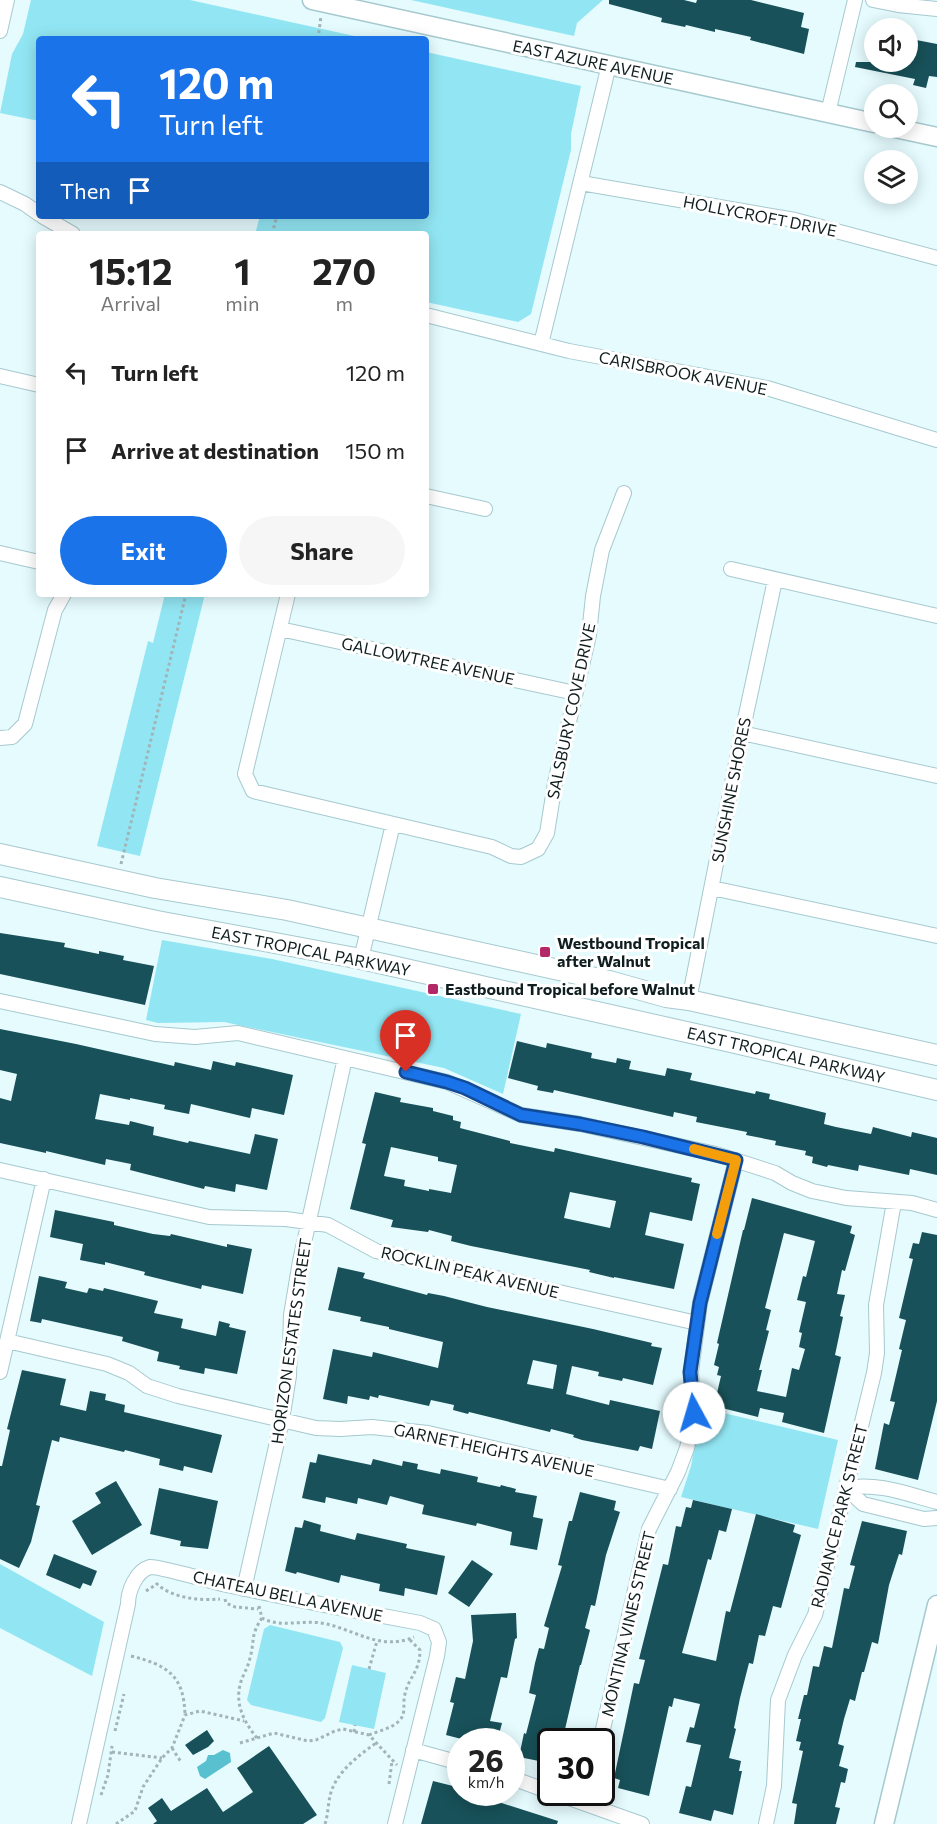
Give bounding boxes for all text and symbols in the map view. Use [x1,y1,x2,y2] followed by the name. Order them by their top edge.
[864,18,918,204] map controls
[864,18,918,72] button: sound
[511,35,675,88] street label: EAST AZURE AVENUE
[159,56,274,108] text: 120 m
[60,60,138,138] icon: left
[864,84,918,138] button: search
[159,108,263,141] text: Turn left
[864,150,918,204] button: layers
[123,174,156,207] icon: arrive
[60,177,111,204] text: Then
[682,191,838,240] street label: HOLLYCROFT DRIVE
[89,248,172,292] text: 15:12
[234,248,251,292] text: 1
[312,248,376,292] text: 270
[100,291,161,315] text: Arrival
[225,291,259,315] text: min
[335,291,353,315] text: m
[597,347,769,398] street label: CARISBROOK AVENUE
[60,356,93,389] icon: left
[111,359,198,386] text: Turn left
[346,359,405,386] text: 120 m
[60,434,93,467] icon: arrive
[111,437,319,464] text: Arrive at destination
[345,437,405,464] text: 150 m
[60,516,227,585] button: Exit
[239,516,405,585] button: Share
[543,621,598,801] street label: SALSBURY COVE DRIVE
[340,633,516,688] street label: GALLOWTREE AVENUE
[707,716,754,864] street label: SUNSHINE SHORES
[210,922,413,979] street label: EAST TROPICAL PARKWAY
[557,933,705,970] place label: Westbound Tropical after Walnut
[538,945,552,959] marker: Westbound Tropical after Walnut
[445,979,695,998] place label: Eastbound Tropical before Walnut
[426,982,440,996] marker: Eastbound Tropical before Walnut
[380,1010,431,1072] pin
[389,1019,422,1052] icon: arrive
[685,1022,887,1087] street label: EAST TROPICAL PARKWAY
[267,1237,314,1445] street label: HORIZON ESTATES STREET
[379,1242,561,1301] street label: ROCKLIN PEAK AVENUE
[662,1381,726,1445] position arrow
[392,1419,596,1480] street label: GARNET HEIGHTS AVENUE
[806,1422,871,1610] street label: RADIANCE PARK STREET
[597,1529,658,1719] street label: MONTINA VINES STREET
[191,1566,385,1625] street label: CHATEAU BELLA AVENUE
[537,1728,615,1806] speed limit sign: 30
[468,1741,504,1778] text: 26
[468,1773,504,1791] text: km/h

